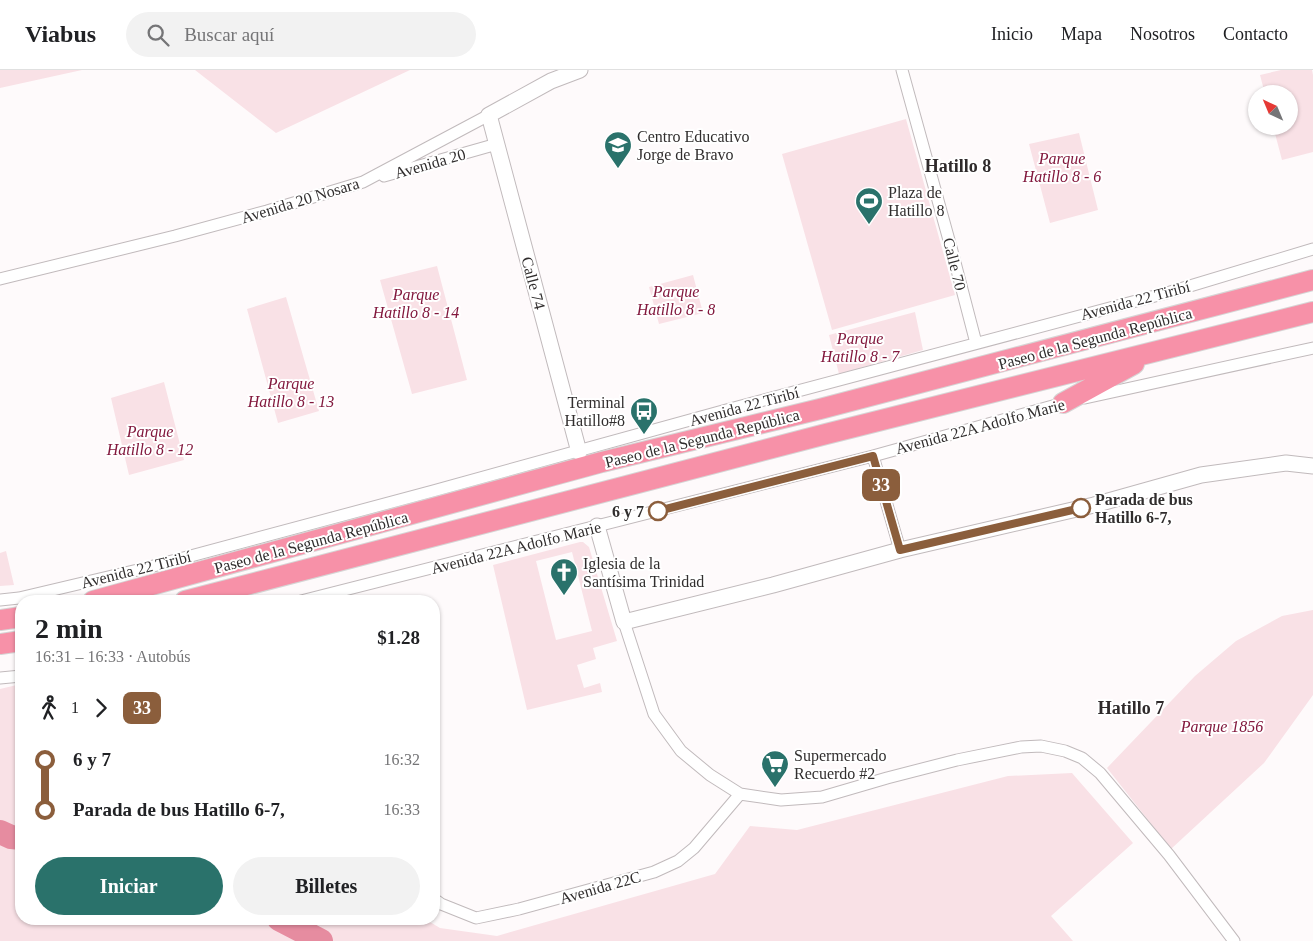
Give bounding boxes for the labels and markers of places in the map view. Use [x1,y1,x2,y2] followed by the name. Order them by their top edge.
[637,128,749,164] place label: Centro Educativo Jorge de Bravo
[603,130,633,169] school or university icon: Centro Educativo Jorge de Bravo
[888,184,944,219] place label: Plaza de Hatillo 8
[854,186,884,225] sports icon: Plaza de Hatillo 8
[565,394,626,429] place label: Terminal Hatillo#8
[629,396,659,435] bus stop icon: Terminal Hatillo#8
[1095,491,1193,526] place label: Parada de bus Hatillo 6-7,
[1071,498,1091,518] marker: Parada de bus Hatillo 6-7,
[648,501,668,521] marker: 6 y 7
[612,503,644,521] place label: 6 y 7
[583,555,704,590] place label: Iglesia de la Santísima Trinidad
[549,557,579,596] church icon: Iglesia de la Santísima Trinidad
[794,747,886,782] place label: Supermercado Recuerdo #2
[760,749,790,788] supermarket icon: Supermercado Recuerdo #2

